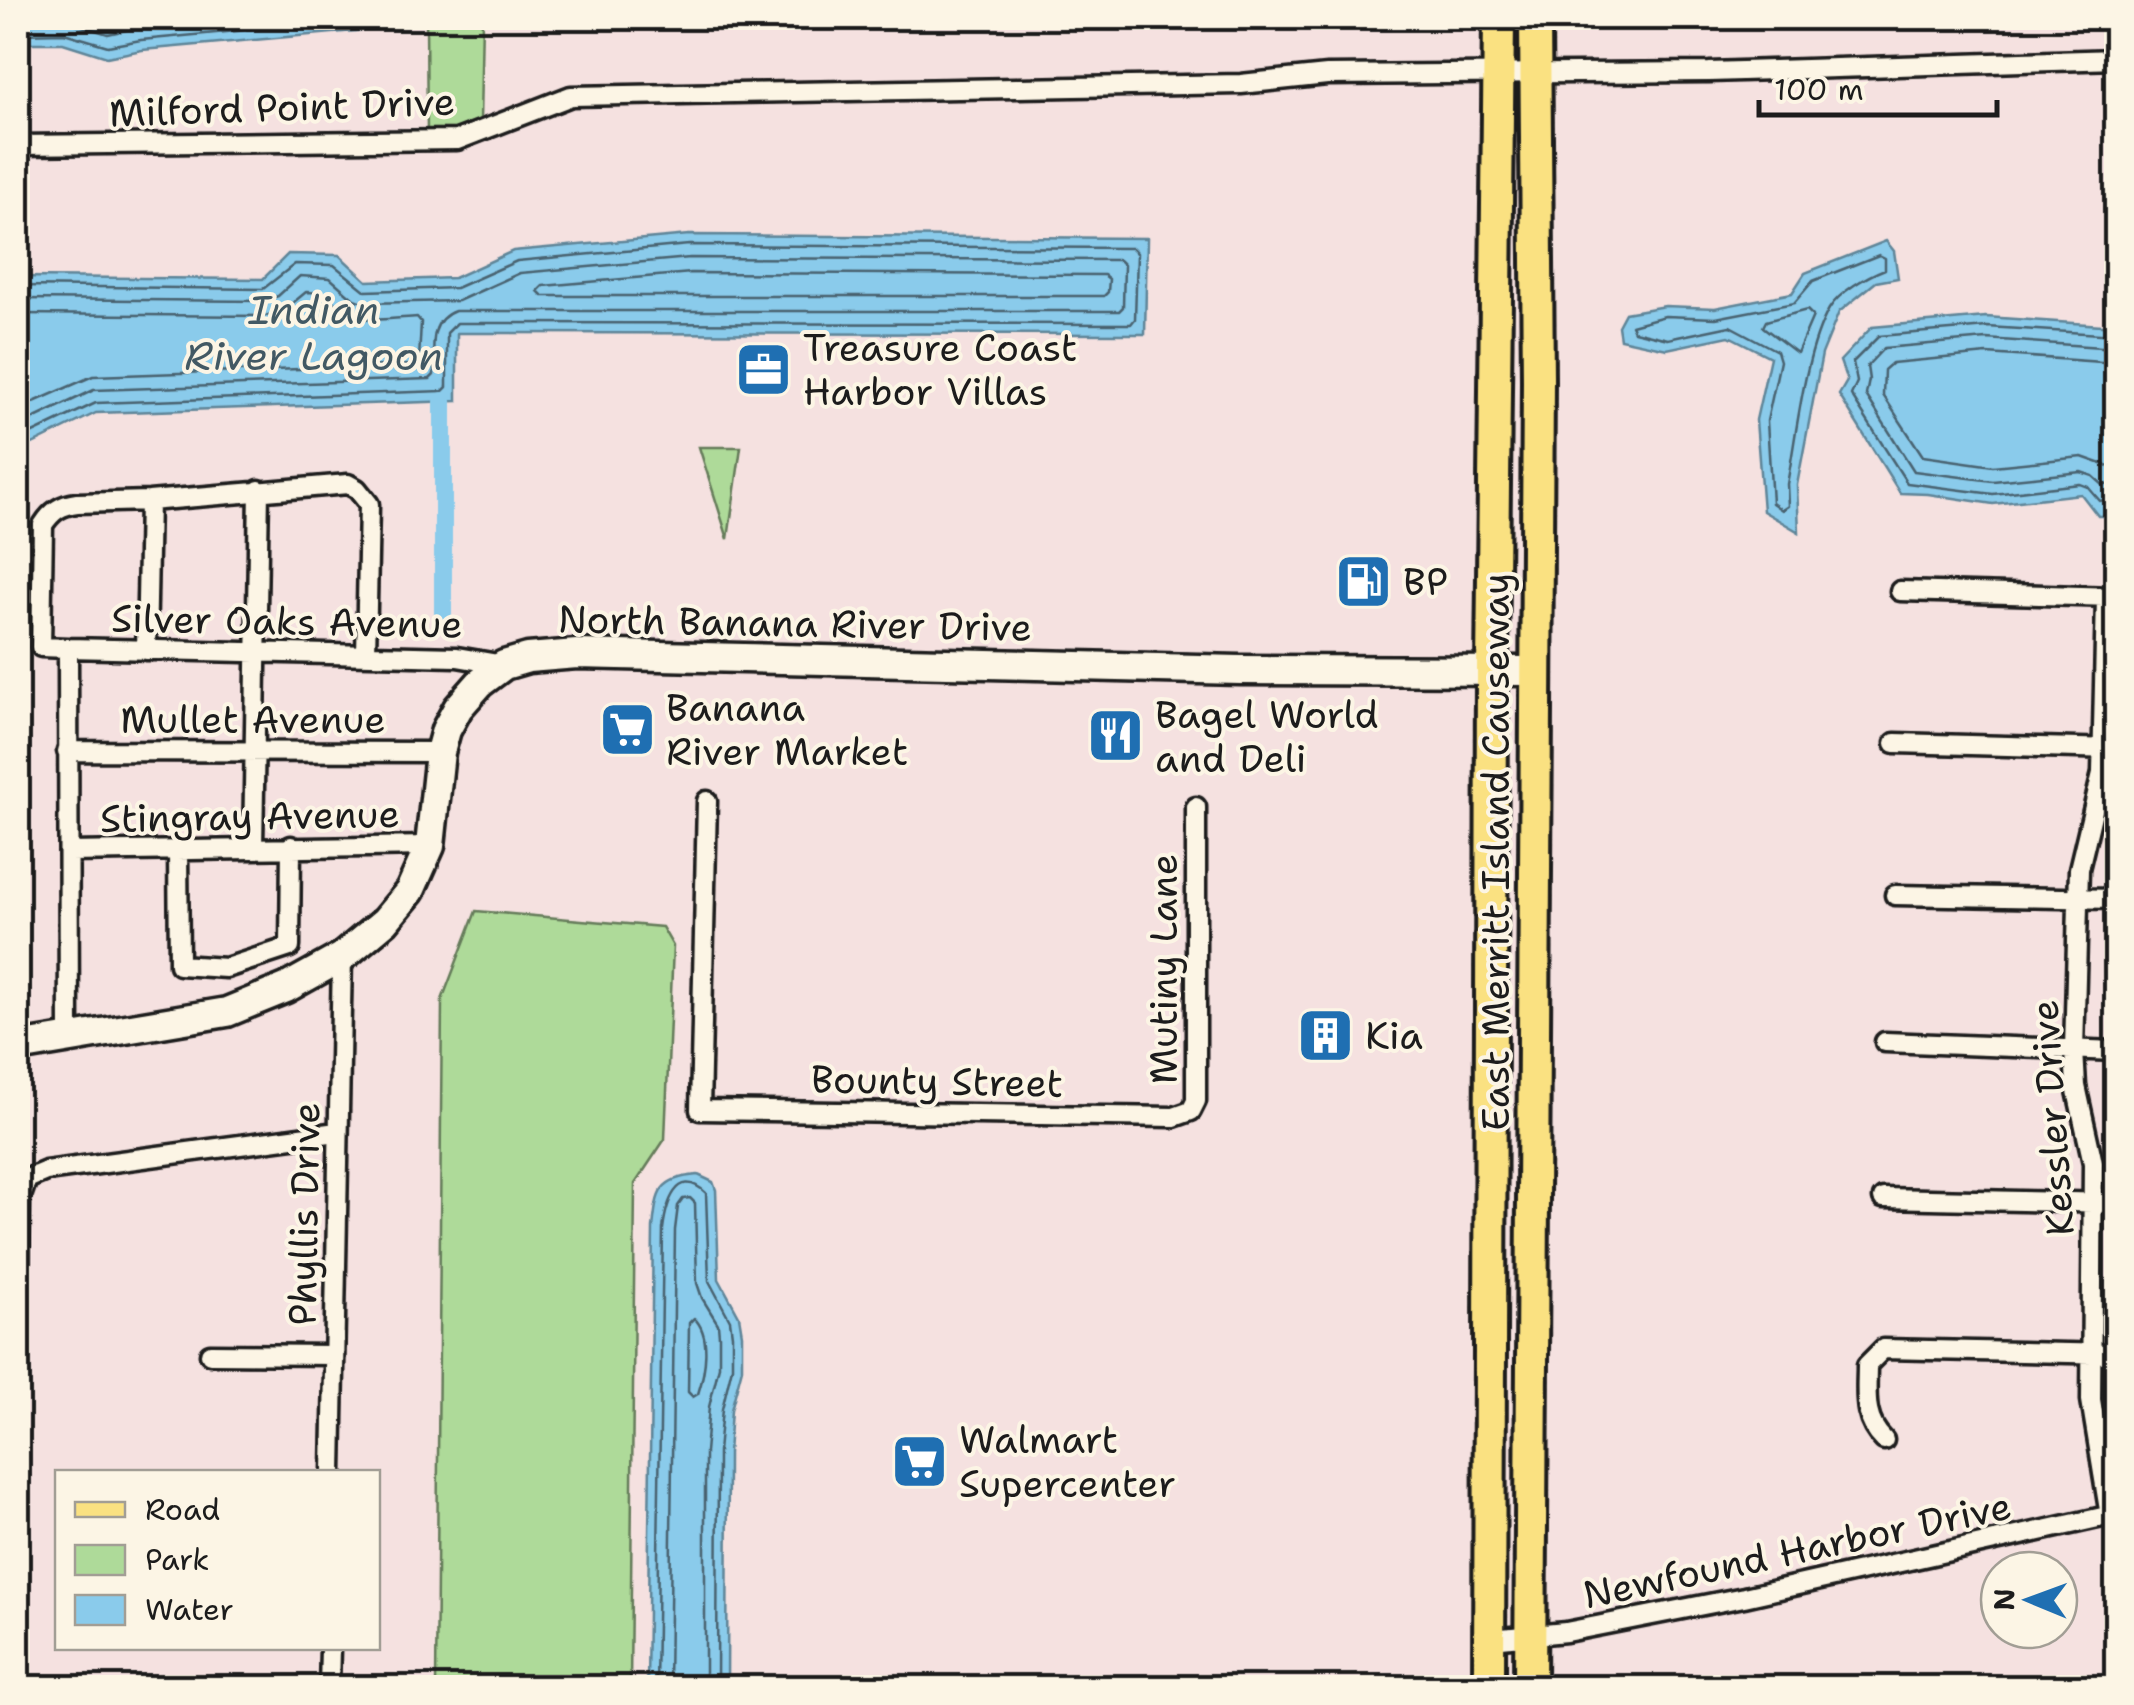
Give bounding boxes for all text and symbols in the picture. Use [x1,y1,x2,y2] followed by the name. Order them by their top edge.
[1759,55,1996,117] scale bar
[1774,69,1864,110] text: 100 m
[108,75,456,139] street label: Milford Point Drive
[185,283,443,383] water label: Indian River Lagoon
[803,322,1077,417] place label: Treasure Coast Harbor Villas
[734,339,794,399] office icon: Treasure Coast Harbor Villas
[1334,551,1394,611] fuel station icon: BP
[1403,556,1448,607] place label: BP
[1470,573,1521,1131] street label: East Merritt Island Causeway
[111,592,463,650] street label: Silver Oaks Avenue
[558,593,1032,653] street label: North Banana River Drive
[666,682,908,777] place label: Banana River Market
[1155,689,1379,784] place label: Bagel World and Deli
[120,694,386,745] street label: Mullet Avenue
[597,699,657,759] supermarket icon: Banana River Market
[1086,706,1146,766] restaurant icon: Bagel World and Deli
[100,788,400,844] street label: Stingray Avenue
[1138,854,1189,1084] street label: Mutiny Lane
[2018,998,2086,1238] street label: Kessler Drive
[1296,1005,1356,1065] building icon: Kia
[1365,1010,1423,1061] place label: Kia
[810,1053,1064,1109] street label: Bounty Street
[277,1102,331,1326] street label: Phyllis Drive
[959,1414,1176,1509] place label: Walmart Supercenter
[890,1431,950,1491] supermarket icon: Walmart Supercenter
[55,1470,380,1650] legend
[1579,1482,2015,1618] street label: Newfound Harbor Drive
[145,1489,220,1530] text: Road
[145,1539,209,1580] text: Park
[1979,1550,2079,1650] north arrow
[145,1589,234,1630] text: Water

